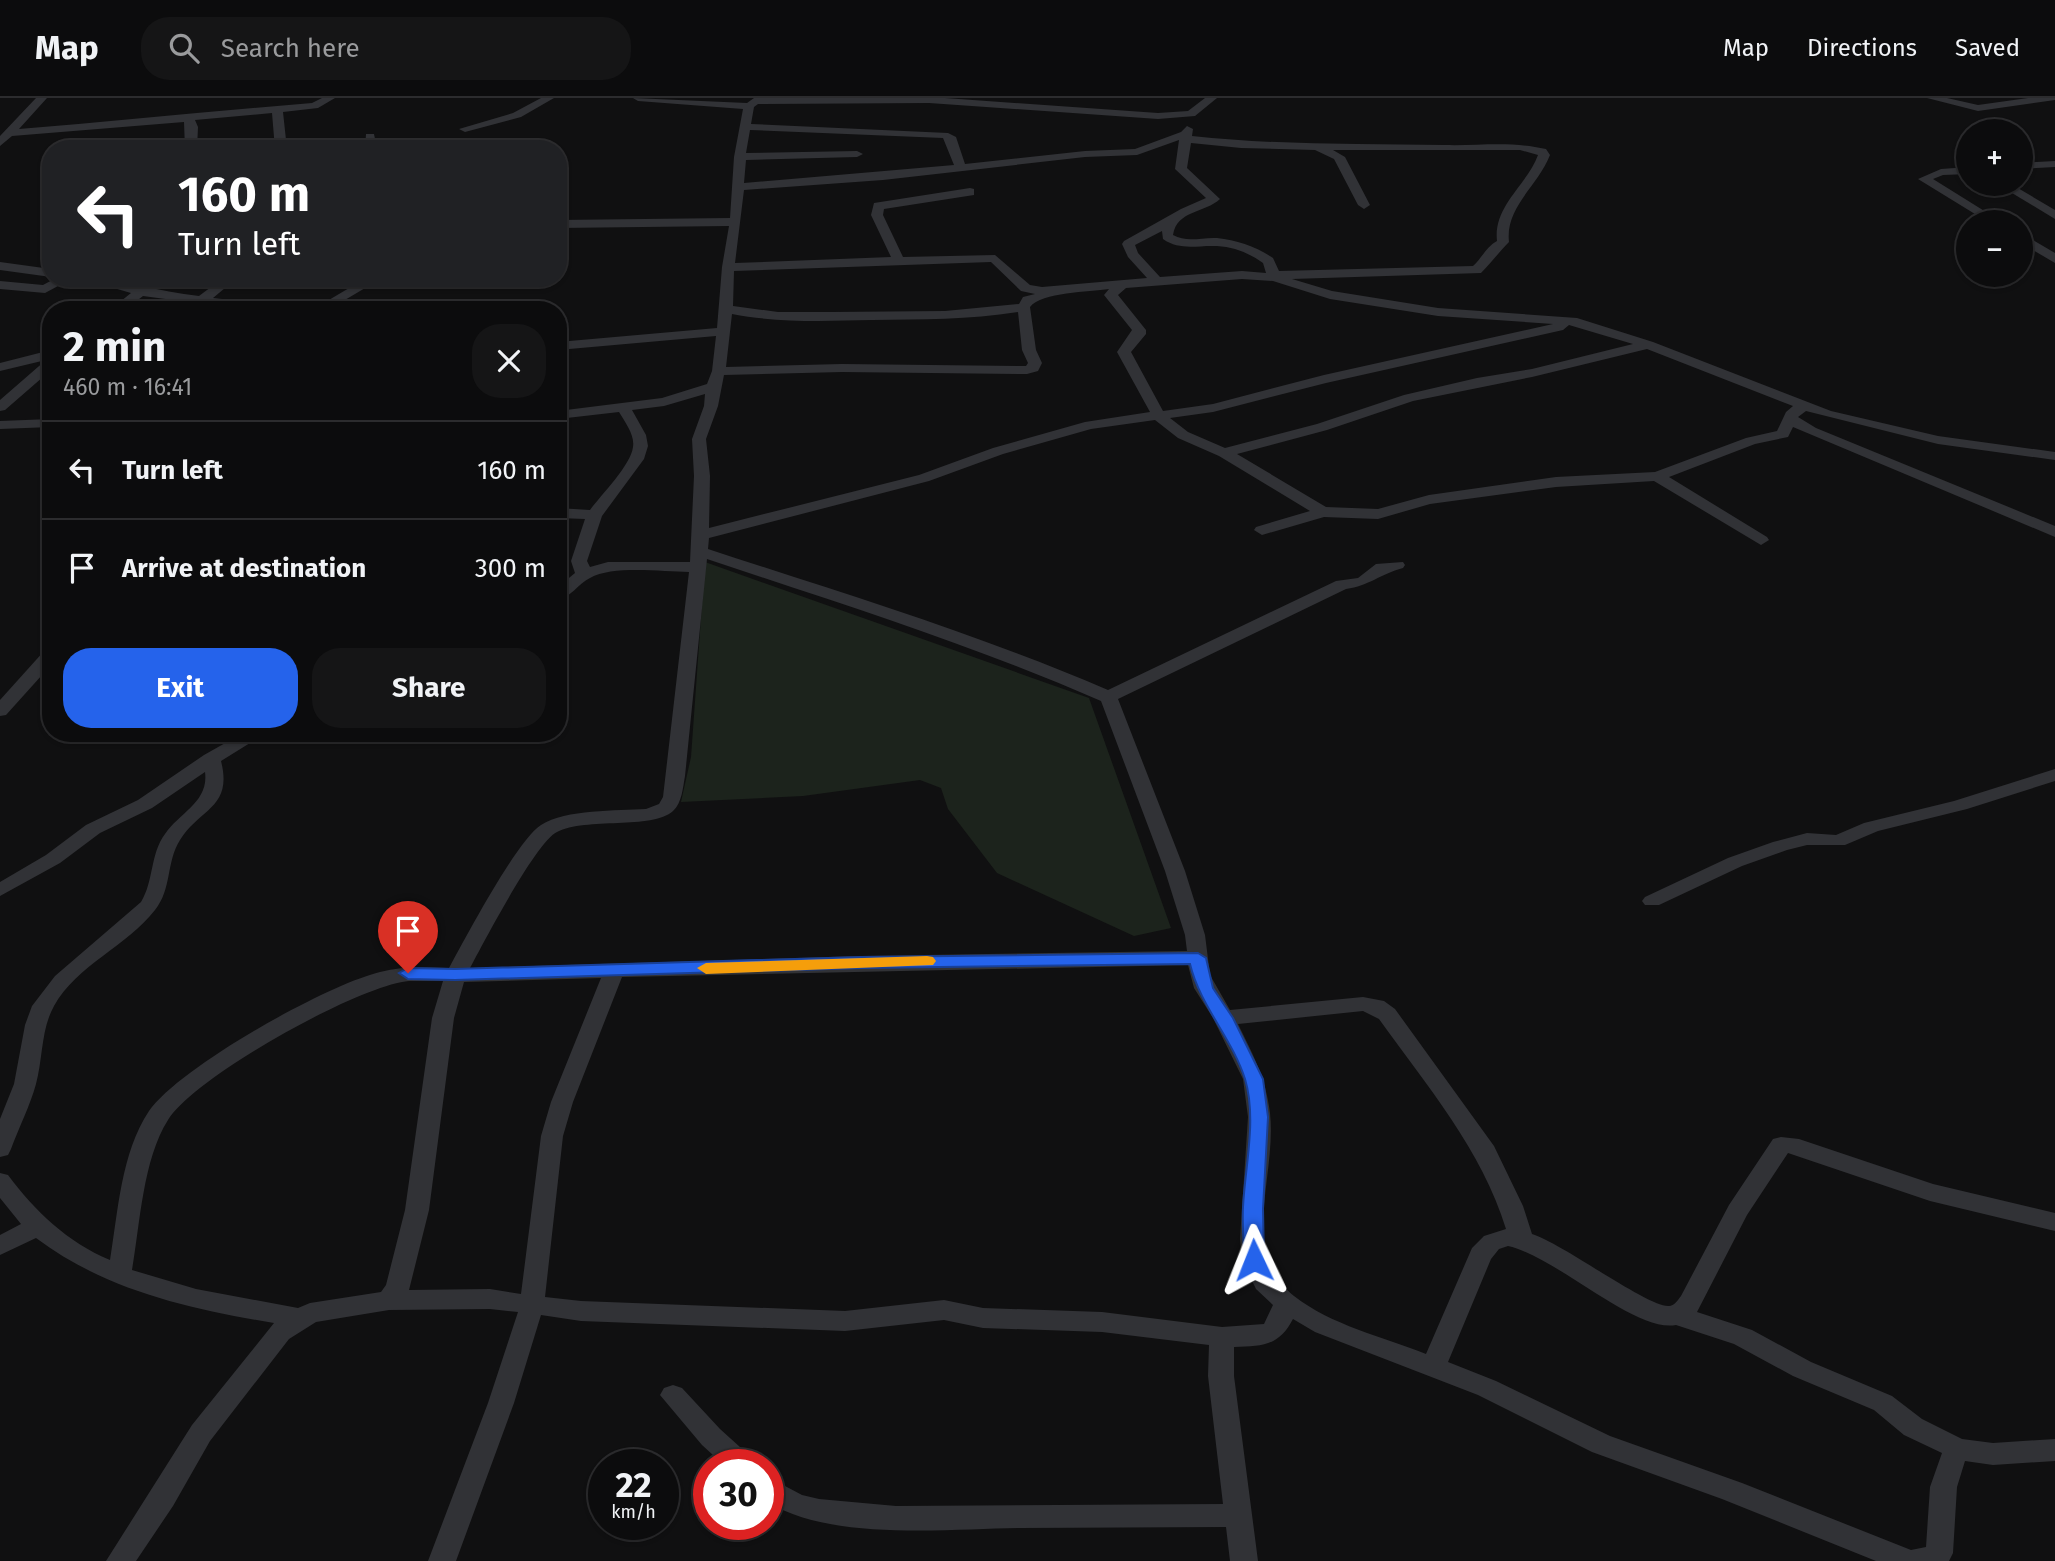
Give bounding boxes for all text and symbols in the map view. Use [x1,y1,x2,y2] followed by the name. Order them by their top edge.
[141,17,631,80] search box
[35,28,99,68] text: Map
[165,29,203,67] icon: search
[221,33,360,64] text: Search here
[1723,34,1769,62] text: Map
[1807,34,1917,62] text: Directions
[1955,34,2020,62] text: Saved
[1956,119,2033,287] map controls
[1956,119,2033,196] button: +
[178,165,310,224] text: 160 m
[63,168,154,259] icon: left
[1956,210,2033,287] button: −
[178,225,300,263] text: Turn left
[63,322,166,372] text: 2 min
[472,324,546,398] button: close
[63,373,192,401] text: 460 m · 16:41
[63,451,101,489] icon: left
[122,455,223,486] text: Turn left
[477,455,546,486] text: 160 m
[63,549,101,587] icon: arrive
[122,553,366,584] text: Arrive at destination
[475,553,546,584] text: 300 m
[63,648,298,728] button: Exit
[312,648,546,728] button: Share
[378,901,438,973] pin
[389,912,427,950] icon: arrive
[1217,1223,1291,1297] position arrow
[693,1449,784,1540] speed limit sign: 30
[615,1464,652,1506] text: 22
[611,1501,656,1523] text: km/h

